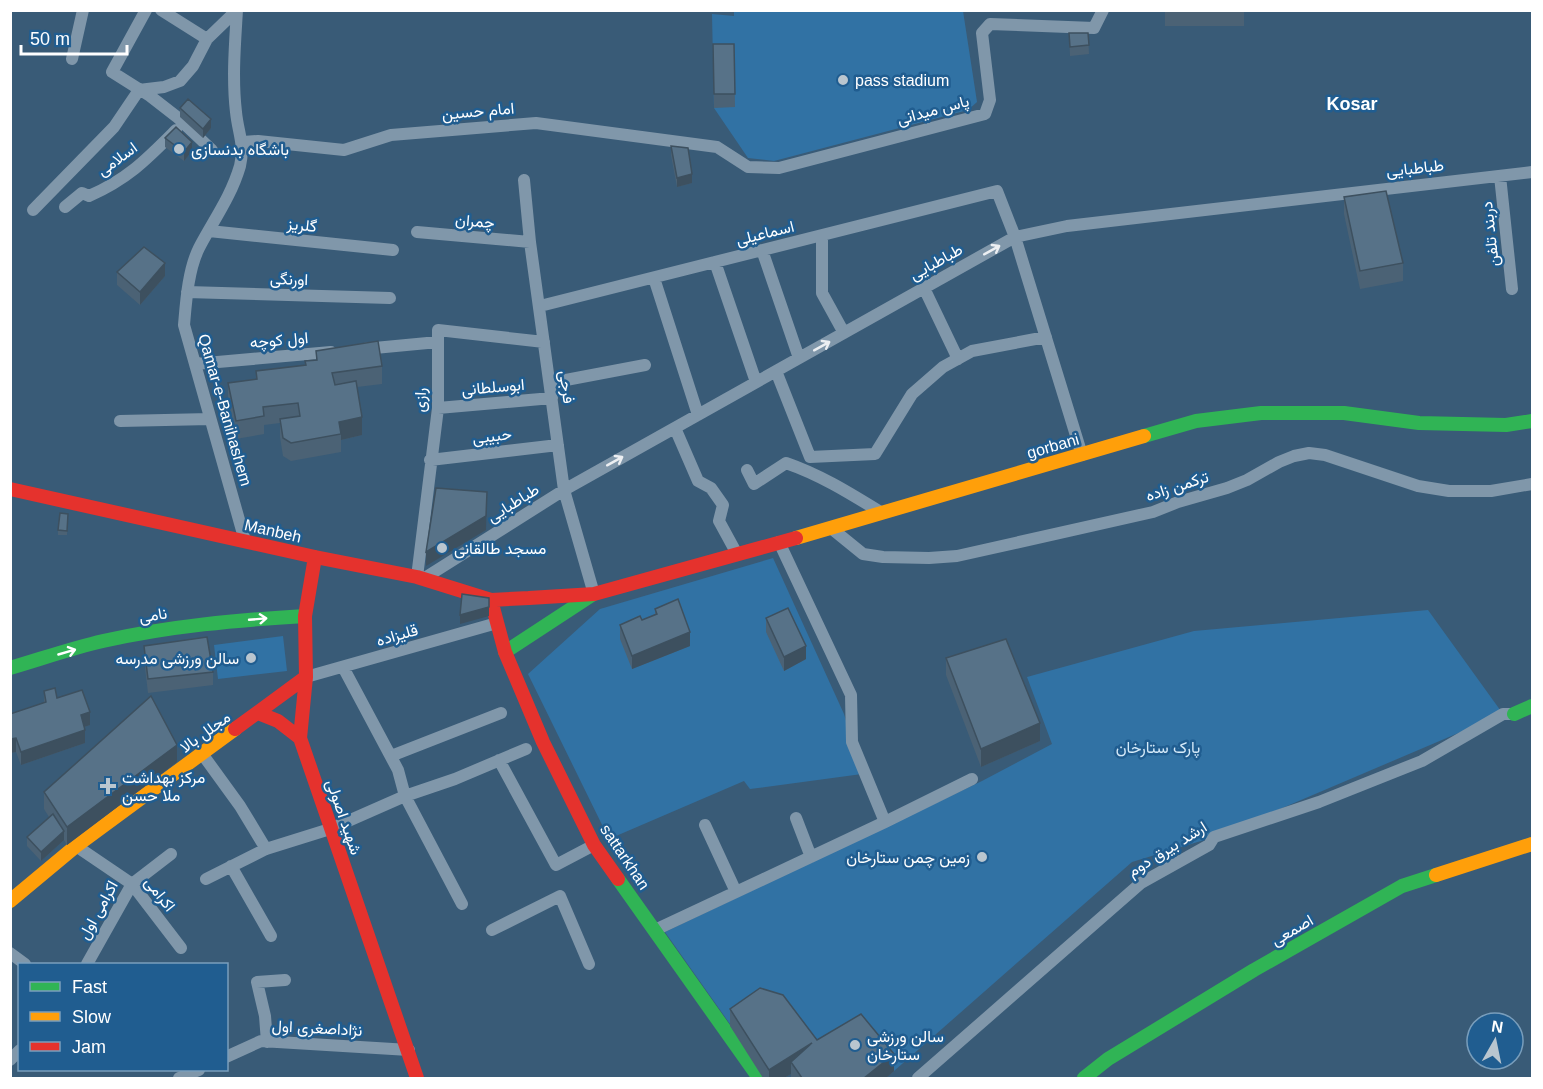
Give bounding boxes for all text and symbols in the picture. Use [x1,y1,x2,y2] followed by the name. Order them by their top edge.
[21,18,128,56] scale bar
[30,29,70,49] text: 50 m
[855,72,949,89] place label: pass stadium
[836,73,850,87] marker: pass stadium
[895,92,972,131] street label: پاس میدانی
[1326,94,1378,114] district label: Kosar
[441,99,515,125] street label: امام حسین
[94,139,141,181] street label: اسلامی
[191,141,289,160] place label: باشگاه بدنسازی
[172,142,186,156] marker: باشگاه بدنسازی
[1385,157,1445,181] street label: طباطبایی
[1478,200,1504,268] street label: دربند تلفن
[454,211,496,234] street label: چمران
[285,215,318,237] street label: گلریز
[734,218,796,250] street label: اسماعیلی
[907,241,966,285] street label: طباطبایی
[983,244,1000,256] one-way arrow
[269,270,308,290] street label: اورنگی
[249,329,309,354] street label: اول کوچه
[195,332,255,488] street label: Qamar-e-Banihashem
[812,340,830,351] one-way arrow
[554,369,578,405] street label: فرجی
[461,376,525,400] street label: ابوسلطانی
[411,387,431,413] street label: رازی
[471,425,513,449] street label: حبیبی
[1025,430,1081,462] street label: gorbani
[606,455,623,467] one-way arrow
[1143,468,1211,506] street label: ترکمن زاده
[484,480,543,527] street label: طباطبایی
[243,516,303,546] street label: Manbeh
[454,540,546,559] place label: مسجد طالقانی
[435,541,449,555] marker: مسجد طالقانی
[138,604,168,628] street label: نامی
[248,613,268,624] one-way arrow
[374,621,420,651] street label: قلیزاده
[57,646,76,657] one-way arrow
[115,650,239,669] place label: سالن ورزشی مدرسه
[244,651,258,665] marker: سالن ورزشی مدرسه
[177,708,235,757] street label: مجلل بالا
[1116,739,1200,759] park label: پارک ستارخان
[122,769,205,806] place label: مرکز بهداشت ملا حسن
[99,777,117,795] marker: مرکز بهداشت ملا حسن
[321,777,365,858] street label: شهید اصولی
[1124,818,1211,882] street label: ارشد بیرق دوم
[597,821,653,893] street label: sattarkhan
[846,849,970,869] place label: زمین چمن ستارخان
[975,850,989,864] marker: زمین چمن ستارخان
[140,873,179,916] street label: اکرامی
[75,878,123,943] street label: اکرامی اول
[1268,911,1317,951] street label: اصمعی
[18,963,228,1071] legend
[72,977,107,997] text: Fast
[72,1007,112,1027] text: Slow
[1465,1011,1525,1071] north arrow
[271,1017,363,1041] street label: نژاداصغری اول
[1490,1017,1504,1036] text: N
[867,1028,944,1065] place label: سالن ورزشی ستارخان
[72,1037,106,1057] text: Jam
[848,1038,862,1052] marker: سالن ورزشی ستارخان

